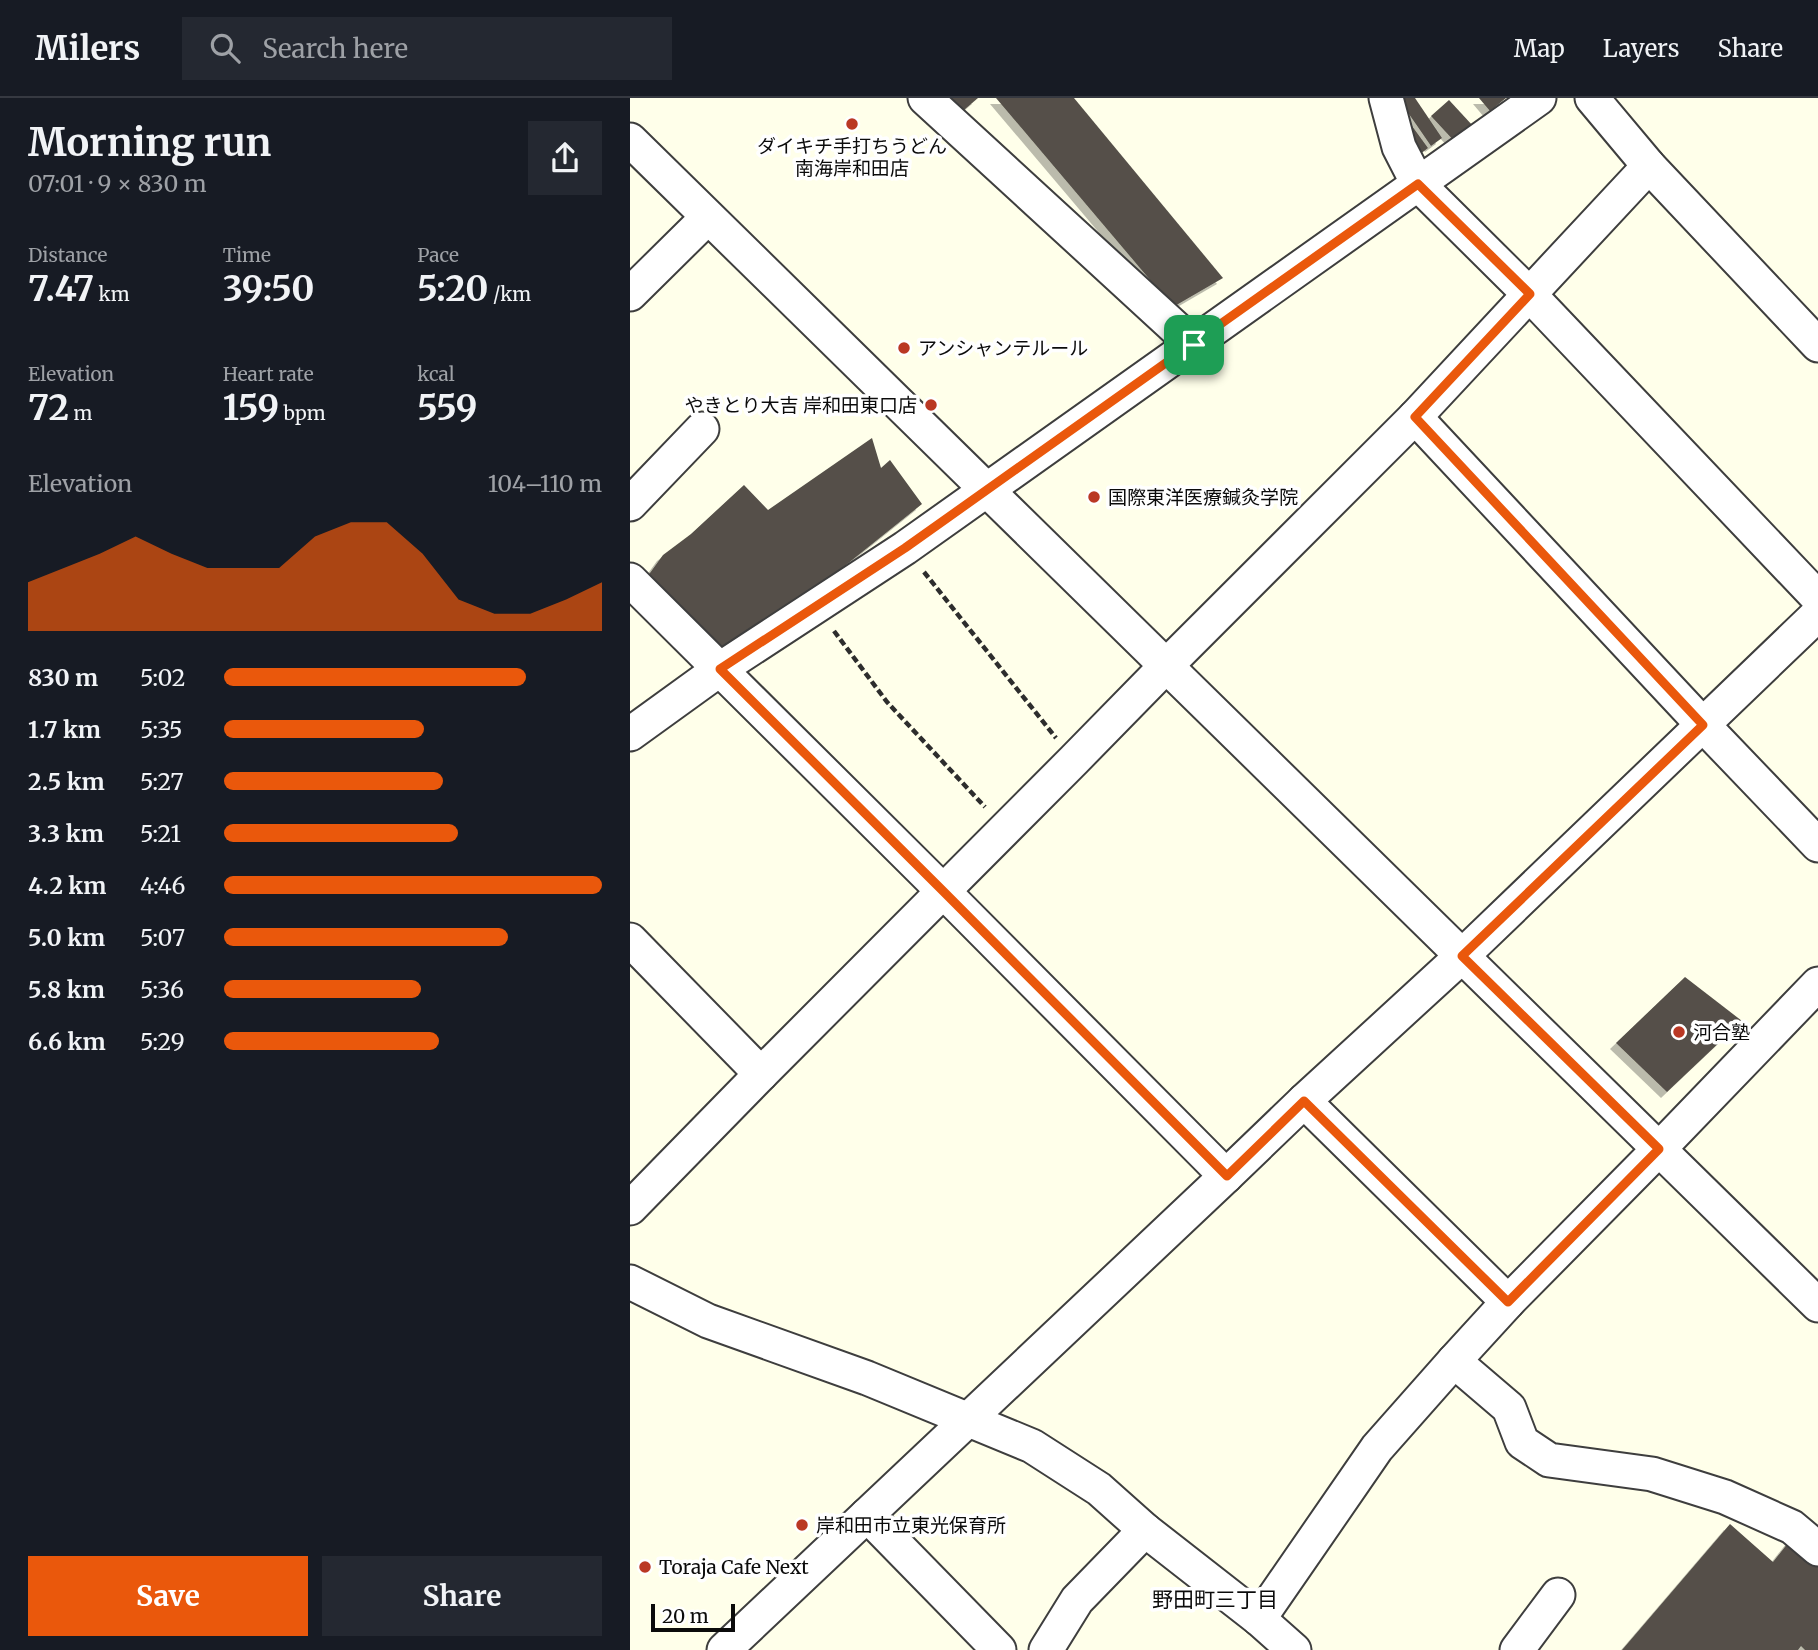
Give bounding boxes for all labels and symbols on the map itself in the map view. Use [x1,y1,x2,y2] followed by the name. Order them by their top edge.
[844,116,860,132] marker: ダイキチ手打ちうどん 南海岸和田店
[757,134,947,180] place label: ダイキチ手打ちうどん 南海岸和田店
[1164,315,1224,375] pin
[918,336,1088,360] place label: アンシャンテルール
[896,340,912,356] marker: アンシャンテルール
[684,393,917,417] place label: やきとり大吉 岸和田東口店
[923,397,939,413] marker: やきとり大吉 岸和田東口店
[1108,485,1298,509] place label: 国際東洋医療鍼灸学院
[1086,489,1102,505] marker: 国際東洋医療鍼灸学院
[1693,1020,1750,1044] place label: 河合塾
[1671,1024,1687,1040] marker: 河合塾
[816,1513,1006,1537] place label: 岸和田市立東光保育所
[794,1517,810,1533] marker: 岸和田市立東光保育所
[659,1555,809,1579] place label: Toraja Cafe Next
[637,1559,653,1575] marker: Toraja Cafe Next
[1152,1586,1278,1613] district label: 野田町三丁目
[651,1601,735,1633] scale bar

